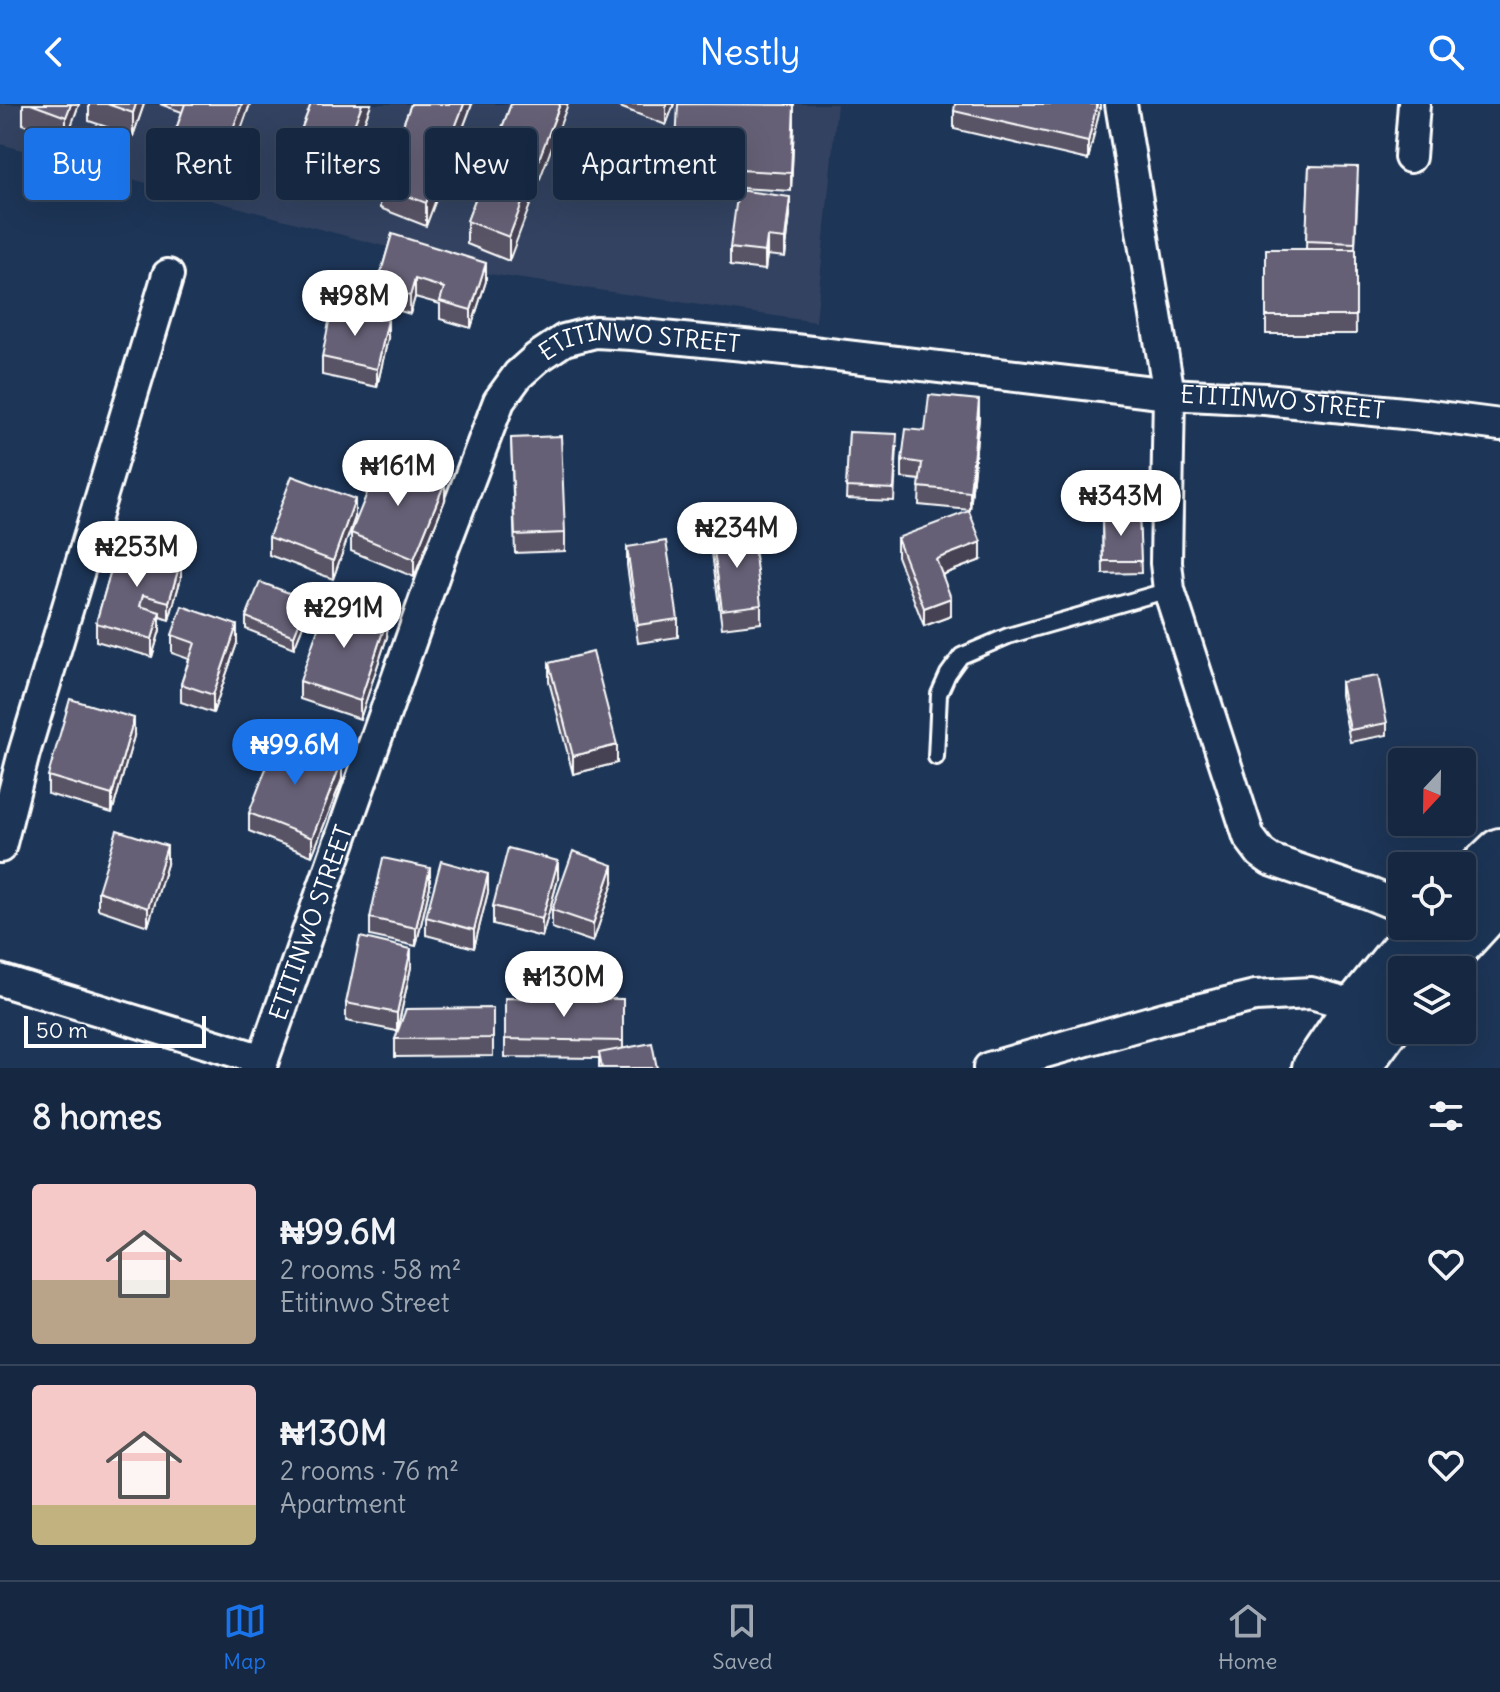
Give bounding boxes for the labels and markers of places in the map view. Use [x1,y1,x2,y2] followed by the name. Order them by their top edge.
[308,270,402,338] pin: ₦98M
[342,440,454,508] pin: ₦161M
[1065,470,1177,538] pin: ₦343M
[681,502,793,570] pin: ₦234M
[81,521,193,589] pin: ₦253M
[288,582,400,650] pin: ₦291M
[230,719,360,787] pin: ₦99.6M
[508,951,620,1019] pin: ₦130M

